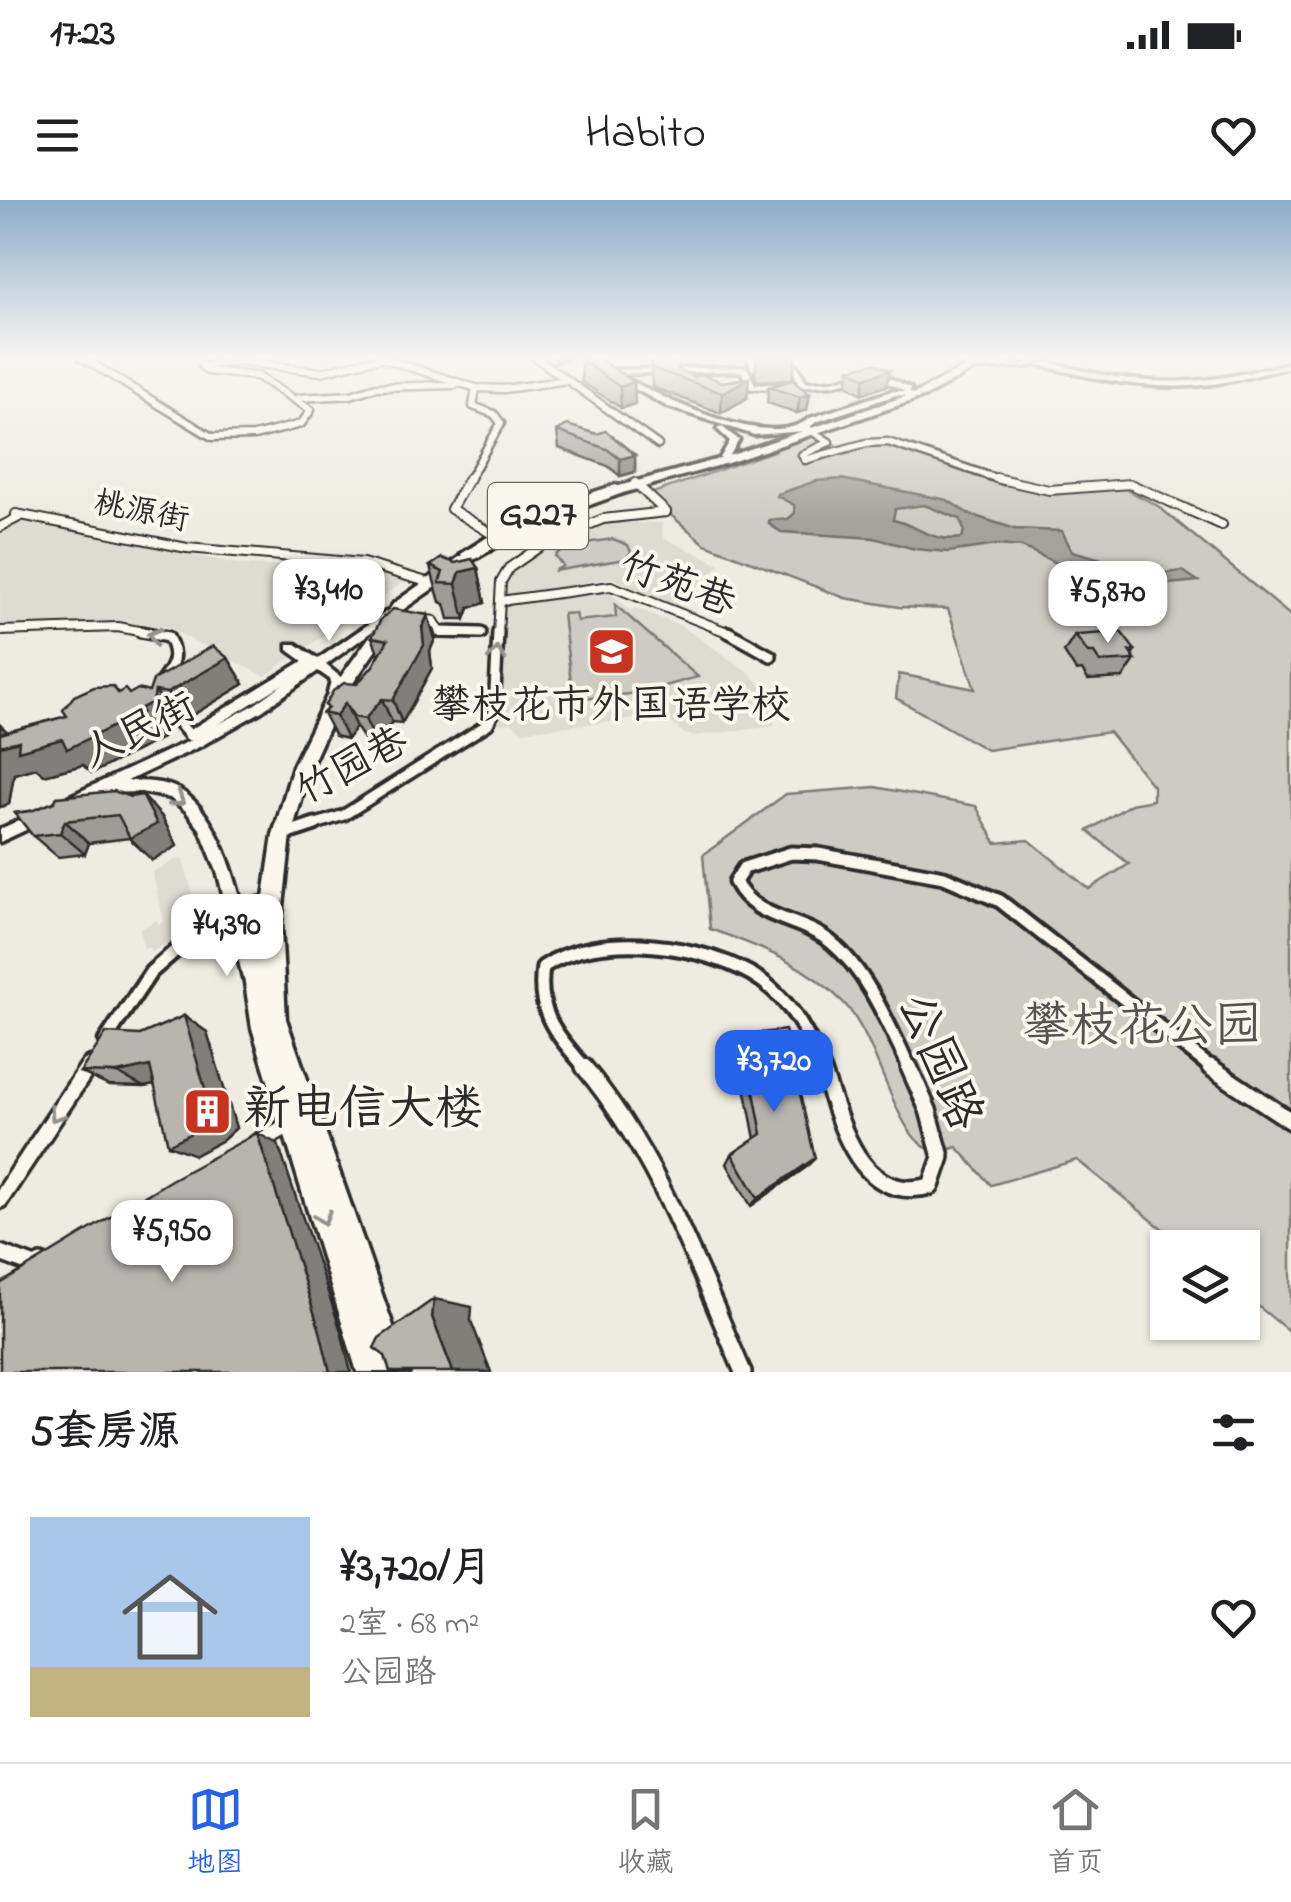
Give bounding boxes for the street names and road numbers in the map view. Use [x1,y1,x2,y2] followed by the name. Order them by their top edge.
[89,481,193,545] street label: 桃源街
[488,483,588,549] road number: G227
[611,538,743,634] street label: 竹苑巷
[73,679,207,785] street label: 人民街
[286,714,420,822] street label: 竹园巷
[878,982,998,1142] street label: 公园路

